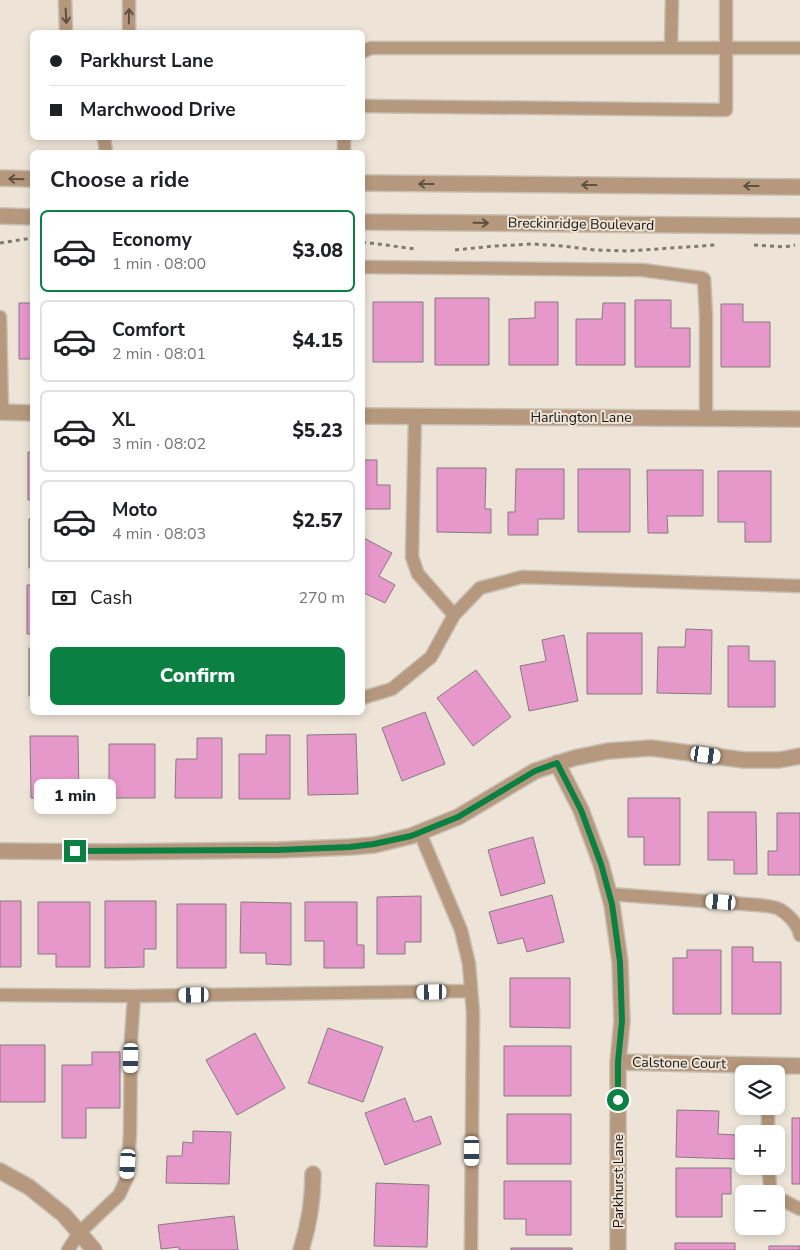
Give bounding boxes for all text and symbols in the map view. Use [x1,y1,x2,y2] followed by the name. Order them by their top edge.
[61,8,70,24] one-way arrow
[124,9,134,25] one-way arrow
[80,48,214,74] text: Parkhurst Lane
[80,97,236,123] text: Marchwood Drive
[50,165,189,195] text: Choose a ride
[9,174,25,183] one-way arrow
[419,179,435,189] one-way arrow
[581,180,598,190] one-way arrow
[744,181,760,191] one-way arrow
[508,213,654,235] street label: Breckinridge Boulevard
[472,218,489,228] one-way arrow
[112,227,192,253] text: Economy
[52,229,97,274] icon: car
[292,238,343,264] text: $3.08
[112,253,206,275] text: 1 min · 08:00
[112,317,185,343] text: Comfort
[52,319,97,364] icon: car
[292,328,343,354] text: $4.15
[112,343,206,365] text: 2 min · 08:01
[112,407,135,433] text: XL
[530,408,632,427] street label: Harlington Lane
[52,409,97,454] icon: car
[292,418,343,444] text: $5.23
[112,433,206,455] text: 3 min · 08:02
[112,497,158,523] text: Moto
[52,499,97,544] icon: car
[292,508,343,534] text: $2.57
[112,523,206,545] text: 4 min · 08:03
[50,584,78,612] icon: cash
[90,585,132,611] text: Cash
[298,587,345,609] text: 270 m
[50,647,345,705] button: Confirm
[690,745,721,765] car
[34,778,116,814] callout: 1 min
[54,785,96,807] text: 1 min
[64,840,86,862] route end
[705,893,736,911] car
[416,984,447,1000] car
[178,987,209,1003] car
[123,1043,138,1073] car
[632,1053,726,1073] street label: Calstone Court
[735,1065,785,1235] map controls
[735,1065,785,1115] button: layers
[607,1089,629,1111] route start
[735,1125,785,1175] button: +
[609,1134,628,1228] street label: Parkhurst Lane
[464,1136,479,1166] car
[119,1149,136,1179] car
[735,1185,785,1235] button: −

